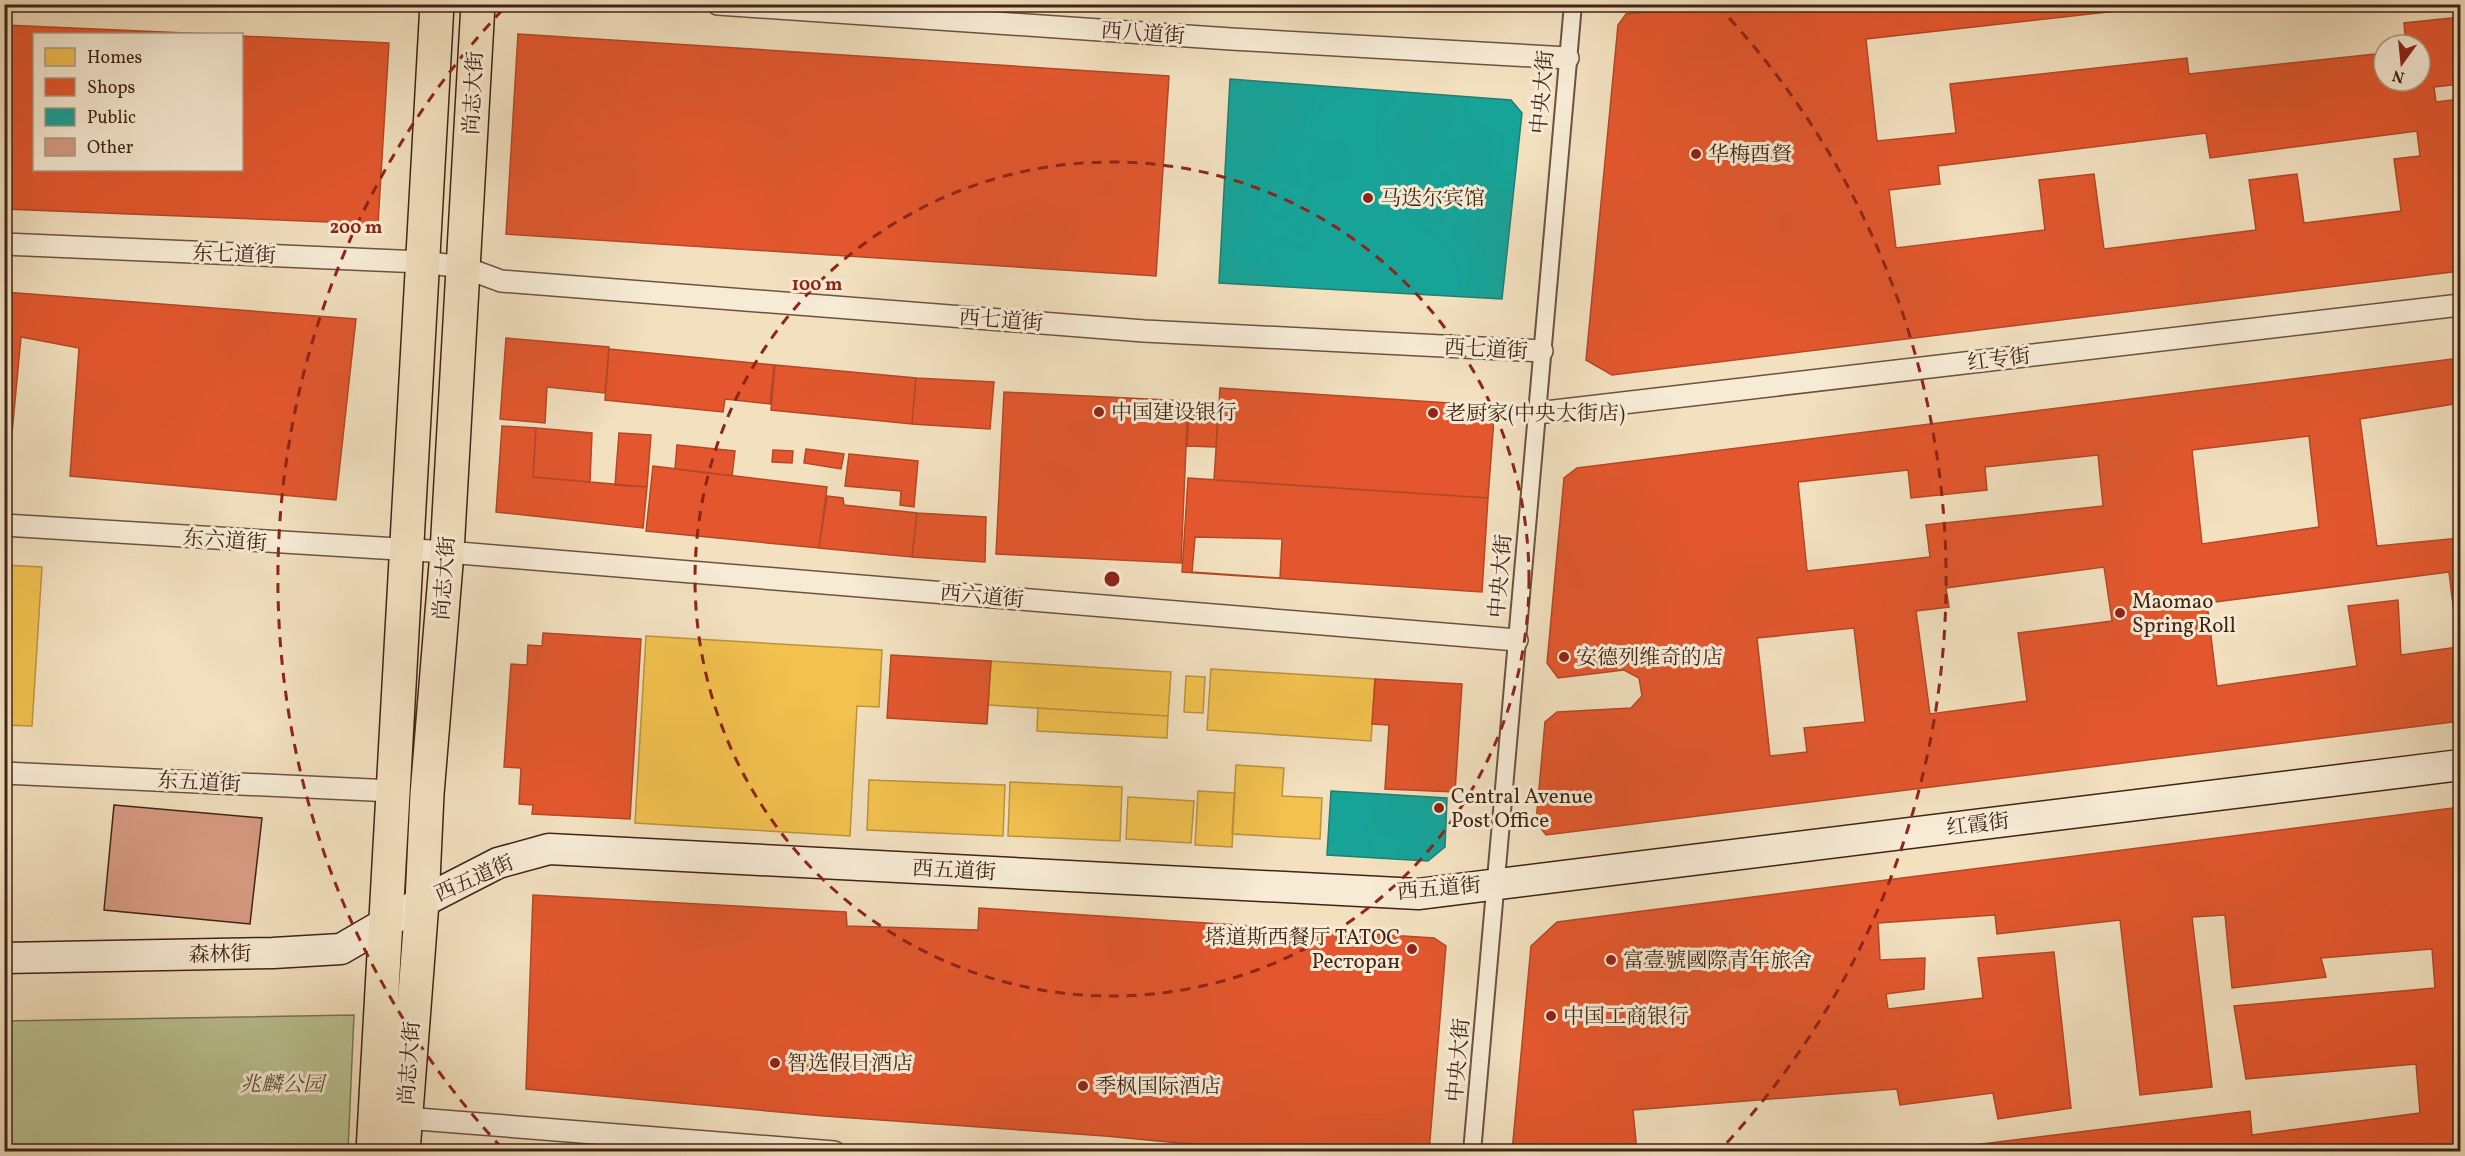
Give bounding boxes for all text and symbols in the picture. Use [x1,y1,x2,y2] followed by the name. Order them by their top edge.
[1100,17,1186,52] street label: 西八道街
[33,33,243,171] legend
[2372,33,2432,93] north arrow
[87,46,142,71] text: Homes
[1525,49,1562,135] street label: 中央大街
[458,50,491,136] street label: 尚志大街
[2390,63,2407,88] text: N
[87,76,135,101] text: Shops
[87,106,136,131] text: Public
[87,136,134,161] text: Other
[1708,141,1792,170] place label: 华梅酉䝳
[1689,147,1703,161] marker: 华梅酉䝳
[1380,185,1485,214] place label: 马迭尔宾馆
[1361,191,1375,205] marker: 马迭尔宾馆
[330,216,382,241] text: 200 m
[191,240,276,271] street label: 东七道街
[792,273,842,298] text: 100 m
[958,304,1044,339] street label: 西七道街
[1443,334,1529,367] street label: 西七道街
[1966,342,2032,379] street label: 红专街
[1111,399,1237,428] place label: 中国建设银行
[1445,400,1625,429] place label: 老厨家(中央大街店)
[1092,405,1106,419] marker: 中国建设银行
[1426,406,1440,420] marker: 老厨家(中央大街店)
[182,524,268,559] street label: 东六道街
[1483,533,1520,619] street label: 中央大街
[428,535,463,621] street label: 尚志大街
[1102,569,1122,589] centre of rings
[939,579,1025,616] street label: 西六道街
[2132,588,2236,641] place label: Maomao Spring Roll
[2113,606,2127,620] marker: Maomao Spring Roll
[1576,644,1723,673] place label: 安德列维奇的店
[1557,650,1571,664] marker: 安德列维奇的店
[156,767,242,800] street label: 东五道街
[1451,783,1593,836] place label: Central Avenue Post Office
[1432,801,1446,815] marker: Central Avenue Post Office
[1945,807,2011,844] street label: 红霞街
[430,849,519,910] street label: 西五道街
[911,855,997,888] street label: 西五道街
[1396,871,1482,908] street label: 西五道街
[1205,924,1400,977] place label: 塔道斯西餐厅 TATOC Ресторан
[188,940,252,971] street label: 森林街
[1405,942,1419,956] marker: 塔道斯西餐厅 TATOC Ресторан
[1623,947,1812,976] place label: 富壹號國際青年旅舍
[1604,953,1618,967] marker: 富壹號國際青年旅舍
[1563,1003,1689,1032] place label: 中国工商银行
[1544,1009,1558,1023] marker: 中国工商银行
[1441,1017,1478,1103] street label: 中央大街
[393,1020,428,1106] street label: 尚志大街
[787,1050,913,1079] place label: 智选假日酒店
[768,1056,782,1070] marker: 智选假日酒店
[240,1071,327,1100] park label: 兆麟公园
[1095,1073,1221,1102] place label: 季枫国际酒店
[1076,1079,1090,1093] marker: 季枫国际酒店

